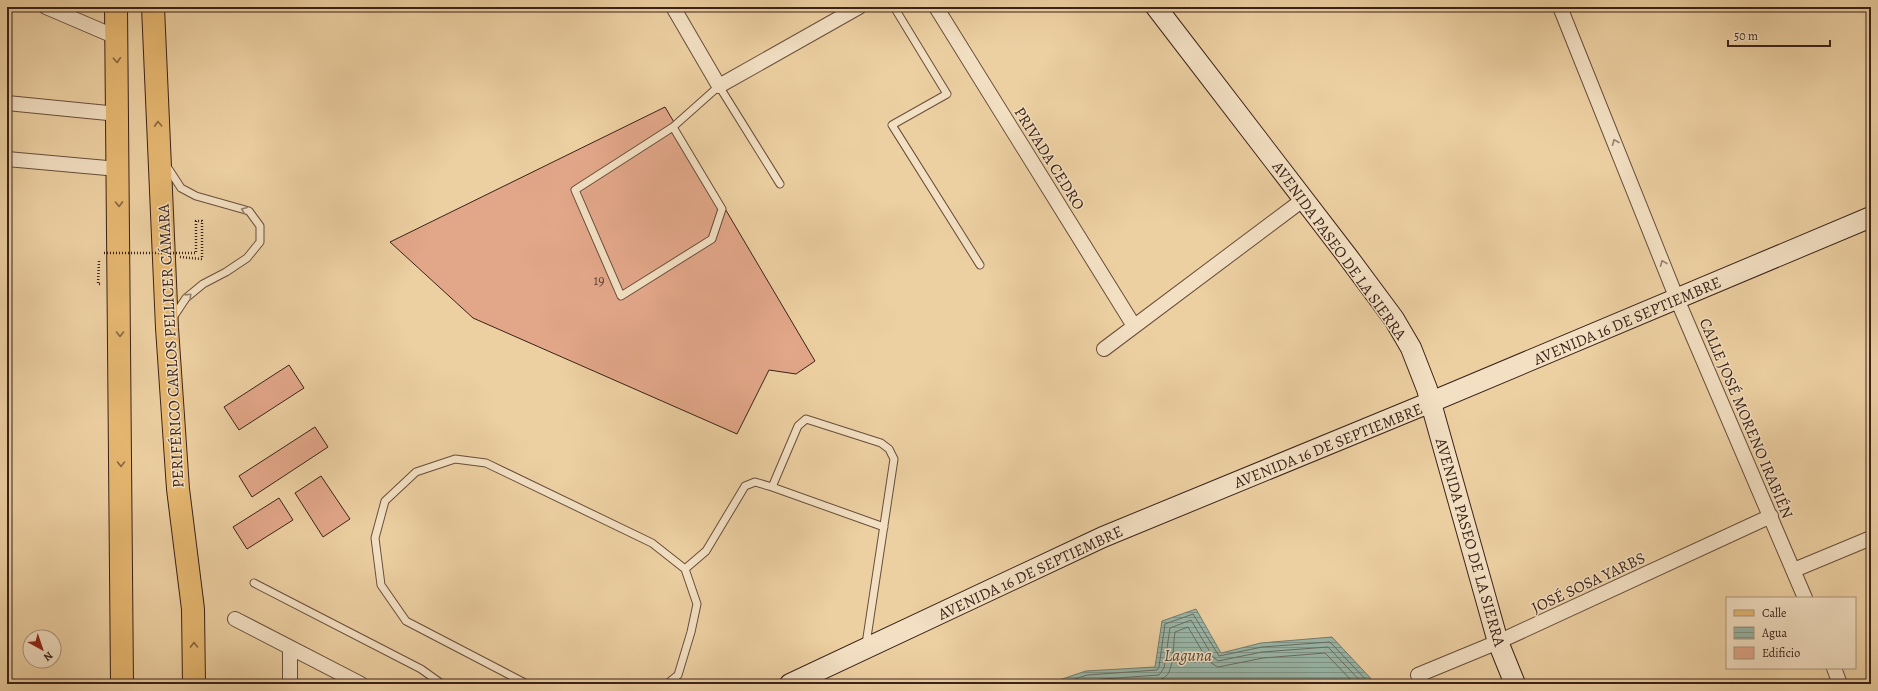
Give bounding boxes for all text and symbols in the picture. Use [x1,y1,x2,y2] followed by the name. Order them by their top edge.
[1728,22,1830,48] scale bar
[1734,28,1758,44] text: 50 m
[113,57,122,63] one-way arrow
[1009,103,1090,214] street label: PRIVADA CEDRO
[154,121,163,127] one-way arrow
[1611,139,1619,146] one-way arrow
[1266,156,1412,345] street label: AVENIDA PASEO DE LA SIERRA
[115,201,123,207] one-way arrow
[153,203,189,489] street label: PERIFÉRICO CARLOS PELLICER CÁMARA
[241,207,248,215] one-way arrow
[1660,260,1668,268] one-way arrow
[593,271,605,290] house number: 19
[1529,271,1725,371] street label: AVENIDA 16 DE SEPTIEMBRE
[184,293,192,301] one-way arrow
[1694,315,1798,522] street label: CALLE JOSÉ MORENO IRABIÉN
[116,331,124,337] one-way arrow
[1230,398,1426,494] street label: AVENIDA 16 DE SEPTIEMBRE
[1429,435,1511,650] street label: AVENIDA PASEO DE LA SIERRA
[117,461,125,467] one-way arrow
[933,520,1126,626] street label: AVENIDA 16 DE SEPTIEMBRE
[1528,547,1649,619] street label: JOSÉ SOSA YARBS
[1726,597,1856,669] legend
[1762,605,1786,621] text: Calle
[1761,625,1788,641] text: Agua
[22,629,62,669] north arrow
[189,642,198,648] one-way arrow
[1164,644,1212,667] water label: Laguna
[1762,645,1800,661] text: Edificio
[40,648,56,665] text: N

